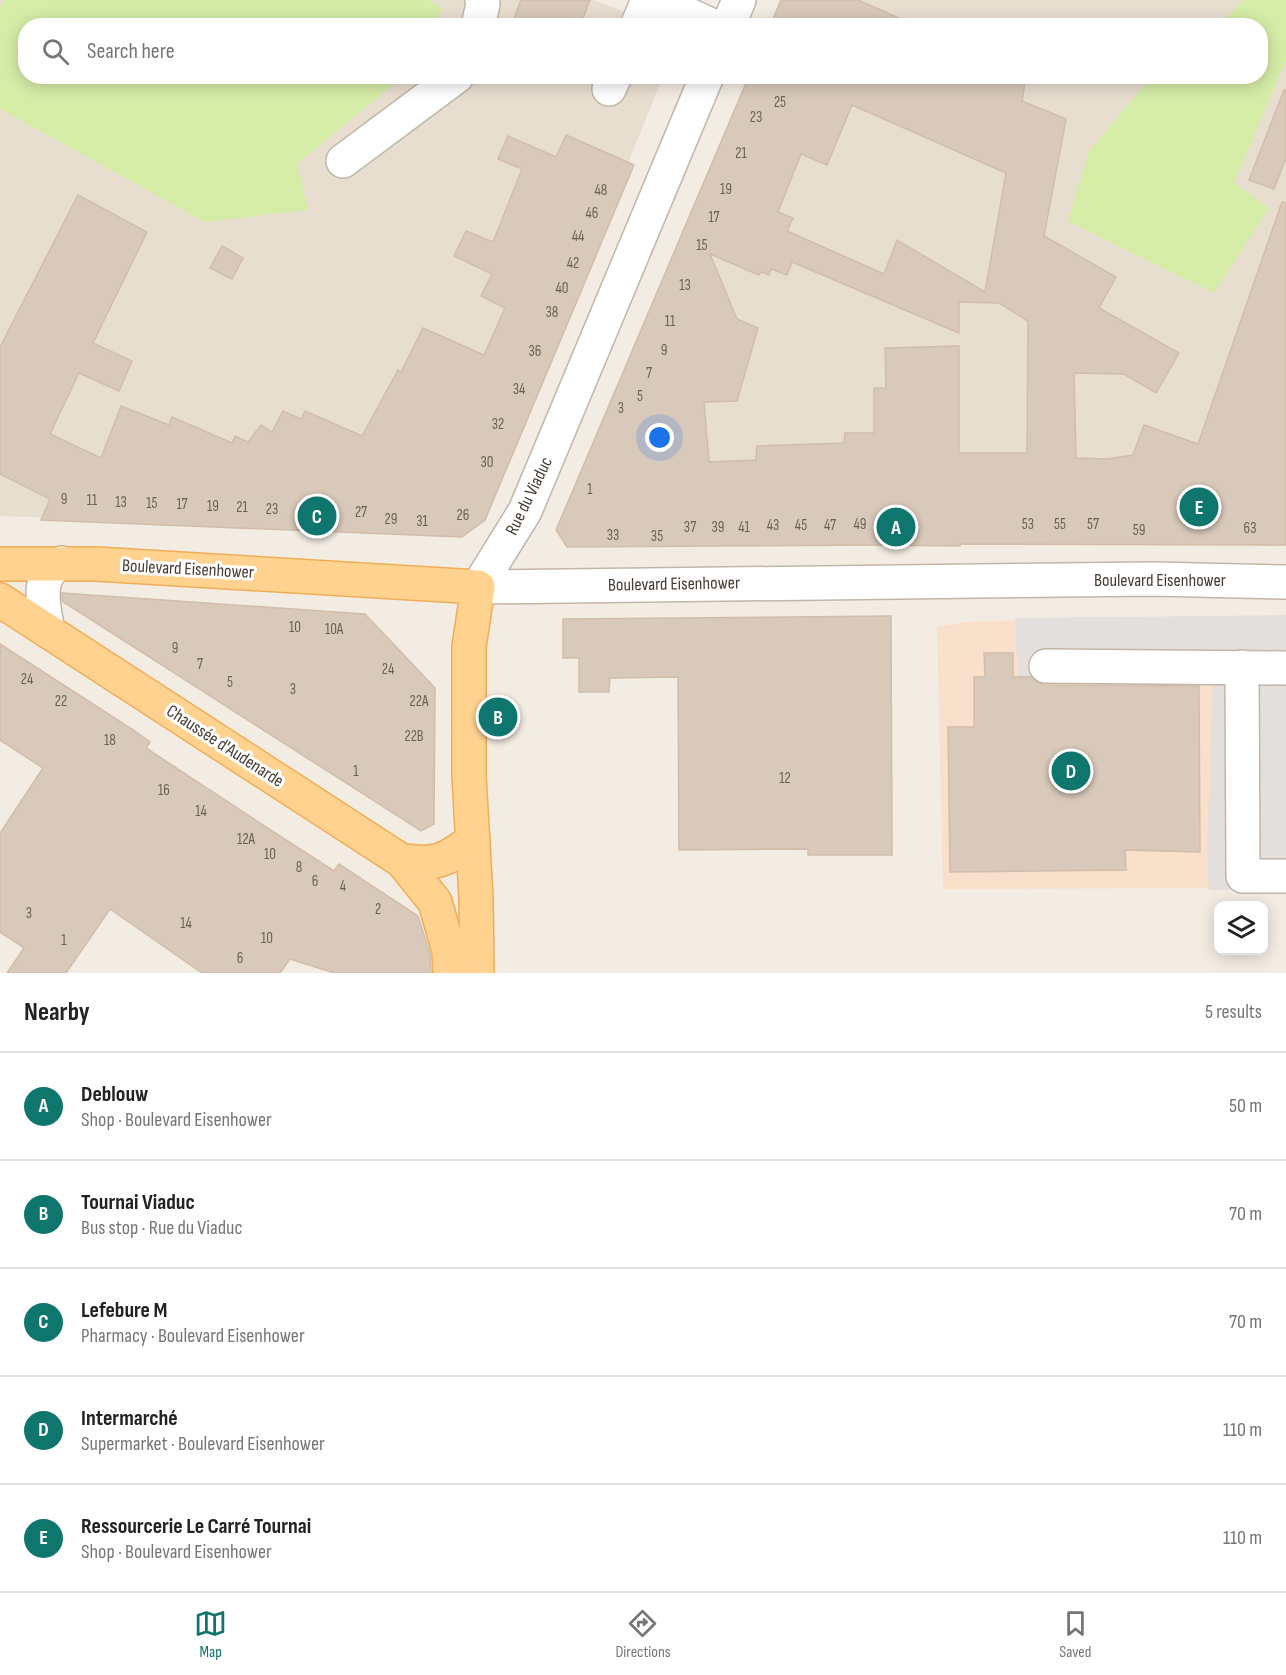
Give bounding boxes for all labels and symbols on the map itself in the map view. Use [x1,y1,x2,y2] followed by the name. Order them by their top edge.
[774,93,786,112] house number: 25
[750,108,762,127] house number: 23
[735,144,747,163] house number: 21
[720,180,732,199] house number: 19
[595,181,607,200] house number: 48
[586,204,598,223] house number: 46
[708,208,720,227] house number: 17
[572,227,584,246] house number: 44
[696,236,708,255] house number: 15
[567,254,579,273] house number: 42
[679,276,691,295] house number: 13
[556,279,568,298] house number: 40
[546,303,558,322] house number: 38
[665,312,676,331] house number: 11
[661,341,667,360] house number: 9
[529,342,541,361] house number: 36
[646,364,652,383] house number: 7
[513,380,525,399] house number: 34
[637,387,643,406] house number: 5
[618,399,624,418] house number: 3
[492,415,504,434] house number: 32
[645,423,674,452] your location
[481,453,493,472] house number: 30
[501,453,557,539] street label: Rue du Viaduc
[587,480,593,499] house number: 1
[1180,484,1218,530] pin: E
[61,490,67,509] house number: 9
[87,491,98,510] house number: 11
[115,493,127,512] house number: 13
[146,494,158,513] house number: 15
[298,494,336,538] pin: C
[176,495,188,514] house number: 17
[207,497,219,516] house number: 19
[236,498,248,517] house number: 21
[266,500,278,519] house number: 23
[355,503,367,522] house number: 27
[876,504,916,550] pin: A
[457,506,469,525] house number: 26
[385,510,397,529] house number: 29
[416,512,429,531] house number: 31
[854,515,866,534] house number: 49
[1022,515,1034,534] house number: 53
[1054,515,1066,534] house number: 55
[1087,515,1099,534] house number: 57
[767,516,779,535] house number: 43
[795,516,807,535] house number: 45
[824,516,836,535] house number: 47
[684,518,696,537] house number: 37
[712,518,724,537] house number: 39
[738,518,751,537] house number: 41
[1244,519,1256,538] house number: 63
[1133,521,1145,540] house number: 59
[607,526,619,545] house number: 33
[651,527,663,546] house number: 35
[122,555,254,583] street label: Boulevard Eisenhower
[1094,570,1226,591] street label: Boulevard Eisenhower
[608,572,740,596] street label: Boulevard Eisenhower
[289,618,301,637] house number: 10
[325,620,344,639] house number: 10A
[172,639,178,658] house number: 9
[197,655,203,674] house number: 7
[382,660,394,679] house number: 24
[21,670,33,689] house number: 24
[227,673,233,692] house number: 5
[290,680,296,699] house number: 3
[55,692,67,711] house number: 22
[410,692,429,711] house number: 22A
[478,694,518,740] pin: B
[162,700,288,792] street label: Chaussée d'Audenarde
[404,727,424,746] house number: 22B
[104,731,116,750] house number: 18
[1052,748,1090,794] pin: D
[353,762,359,781] house number: 1
[779,769,791,788] house number: 12
[158,781,170,800] house number: 16
[195,802,207,821] house number: 14
[237,830,256,849] house number: 12A
[264,845,276,864] house number: 10
[296,858,302,877] house number: 8
[312,872,318,891] house number: 6
[340,877,346,896] house number: 4
[375,900,381,919] house number: 2
[26,904,32,923] house number: 3
[180,914,192,933] house number: 14
[261,929,273,948] house number: 10
[61,931,67,950] house number: 1
[237,949,243,968] house number: 6

